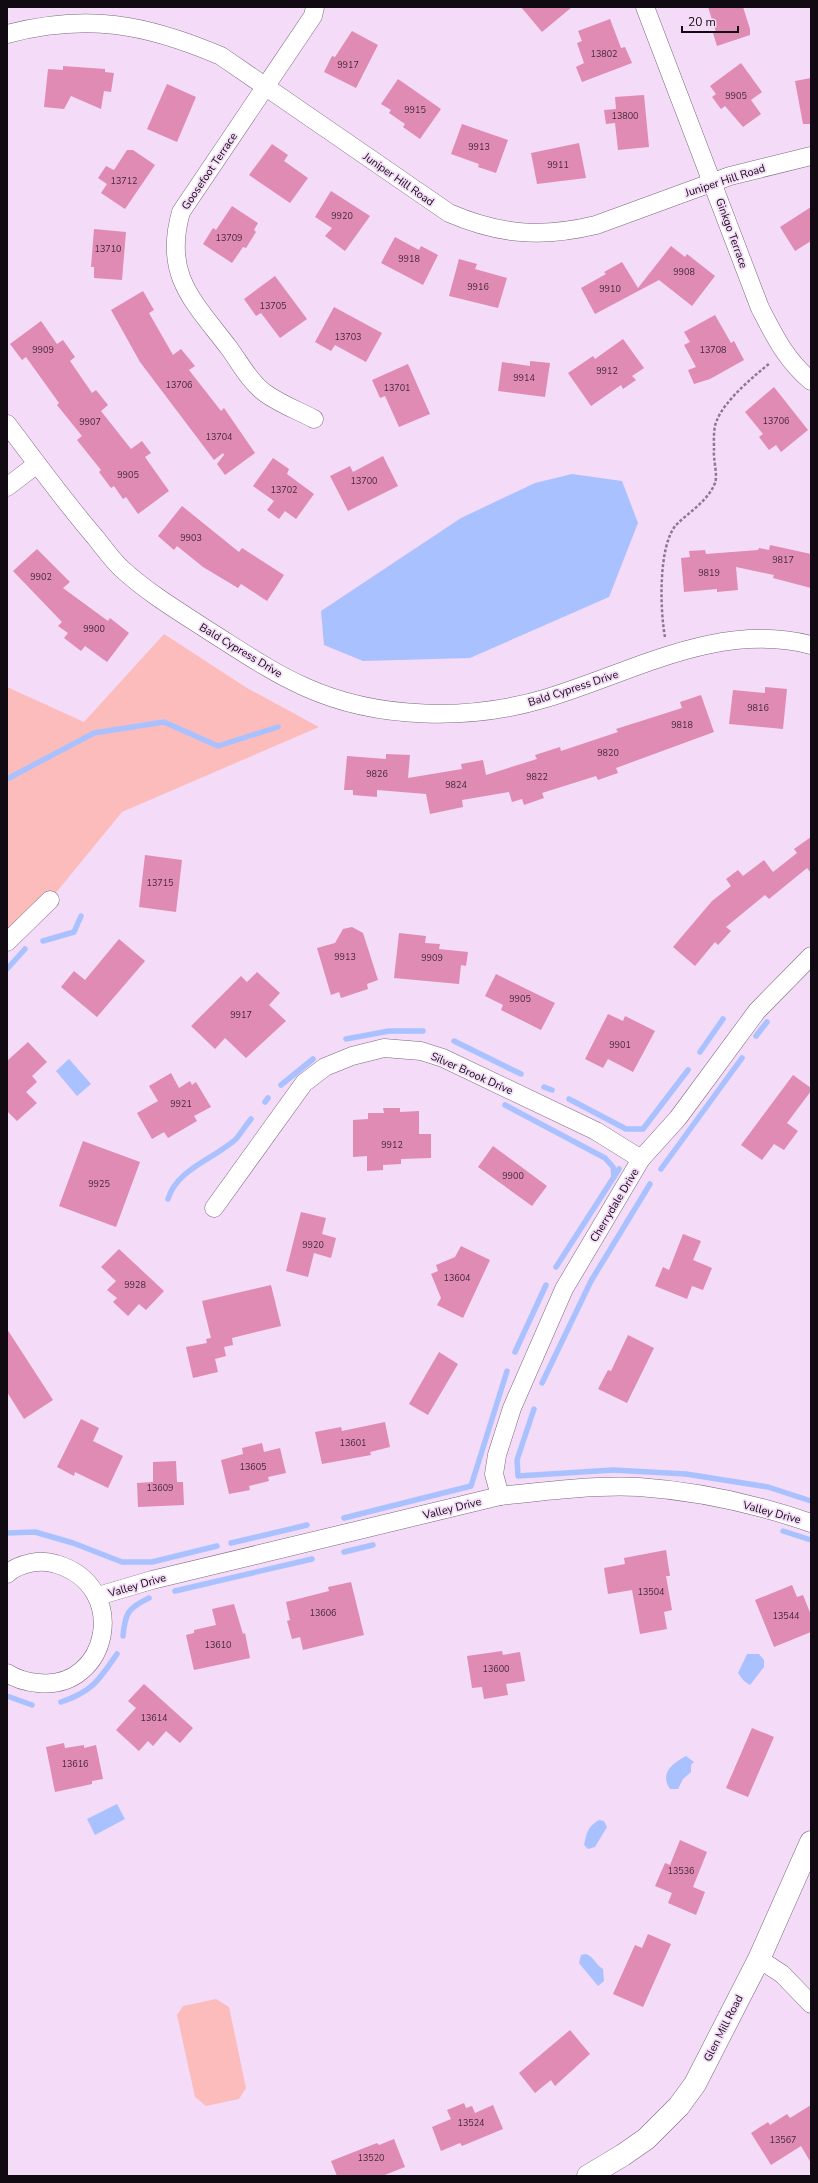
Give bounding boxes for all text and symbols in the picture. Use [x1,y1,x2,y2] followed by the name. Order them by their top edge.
[682,8,738,34] scale bar
[688,14,716,30] text: 20 m
[590,48,618,60] house number: 13802
[337,59,359,71] house number: 9917
[725,90,747,102] house number: 9905
[404,104,426,116] house number: 9915
[611,110,639,122] house number: 13800
[178,130,241,213] street label: Goosefoot Terrace
[468,141,490,153] house number: 9913
[359,149,437,209] street label: Juniper Hill Road
[547,159,569,171] house number: 9911
[682,160,767,201] street label: Juniper Hill Road
[110,175,138,187] house number: 13712
[712,196,751,270] street label: Ginkgo Terrace
[331,210,353,222] house number: 9920
[215,232,243,244] house number: 13709
[94,243,122,255] house number: 13710
[398,253,420,265] house number: 9918
[673,266,695,278] house number: 9908
[467,281,489,293] house number: 9916
[599,283,621,295] house number: 9910
[259,300,287,312] house number: 13705
[334,331,362,343] house number: 13703
[32,344,54,356] house number: 9909
[699,344,727,356] house number: 13708
[596,365,618,377] house number: 9912
[513,372,535,384] house number: 9914
[165,379,193,391] house number: 13706
[383,382,411,394] house number: 13701
[762,415,790,427] house number: 13706
[79,416,101,428] house number: 9907
[205,431,233,443] house number: 13704
[117,469,139,481] house number: 9905
[350,475,378,487] house number: 13700
[270,484,298,496] house number: 13702
[180,532,202,544] house number: 9903
[772,554,794,566] house number: 9817
[698,567,720,579] house number: 9819
[30,571,52,583] house number: 9902
[197,620,285,681] street label: Bald Cypress Drive
[83,623,105,635] house number: 9900
[526,667,620,710] street label: Bald Cypress Drive
[747,702,769,714] house number: 9816
[671,719,693,731] house number: 9818
[597,747,619,759] house number: 9820
[366,768,388,780] house number: 9826
[526,771,548,783] house number: 9822
[445,779,467,791] house number: 9824
[146,877,174,889] house number: 13715
[334,951,356,963] house number: 9913
[421,952,443,964] house number: 9909
[509,993,531,1005] house number: 9905
[230,1009,252,1021] house number: 9917
[609,1039,631,1051] house number: 9901
[428,1049,515,1098] street label: Silver Brook Drive
[170,1098,192,1110] house number: 9921
[381,1139,403,1151] house number: 9912
[586,1165,642,1245] street label: Cherrydale Drive
[502,1170,524,1182] house number: 9900
[88,1178,110,1190] house number: 9925
[302,1239,324,1251] house number: 9920
[443,1272,471,1284] house number: 13604
[124,1279,146,1291] house number: 9928
[339,1437,367,1449] house number: 13601
[239,1461,267,1473] house number: 13605
[146,1482,174,1494] house number: 13609
[420,1494,483,1523] street label: Valley Drive
[740,1497,803,1527] street label: Valley Drive
[105,1570,168,1601] street label: Valley Drive
[637,1586,665,1598] house number: 13504
[309,1607,337,1619] house number: 13606
[772,1610,800,1622] house number: 13544
[204,1639,232,1651] house number: 13610
[482,1663,510,1675] house number: 13600
[140,1712,168,1724] house number: 13614
[61,1758,89,1770] house number: 13616
[667,1865,695,1877] house number: 13536
[700,1992,747,2064] street label: Glen Mill Road
[457,2117,485,2129] house number: 13524
[769,2134,797,2146] house number: 13567
[357,2152,385,2164] house number: 13520

